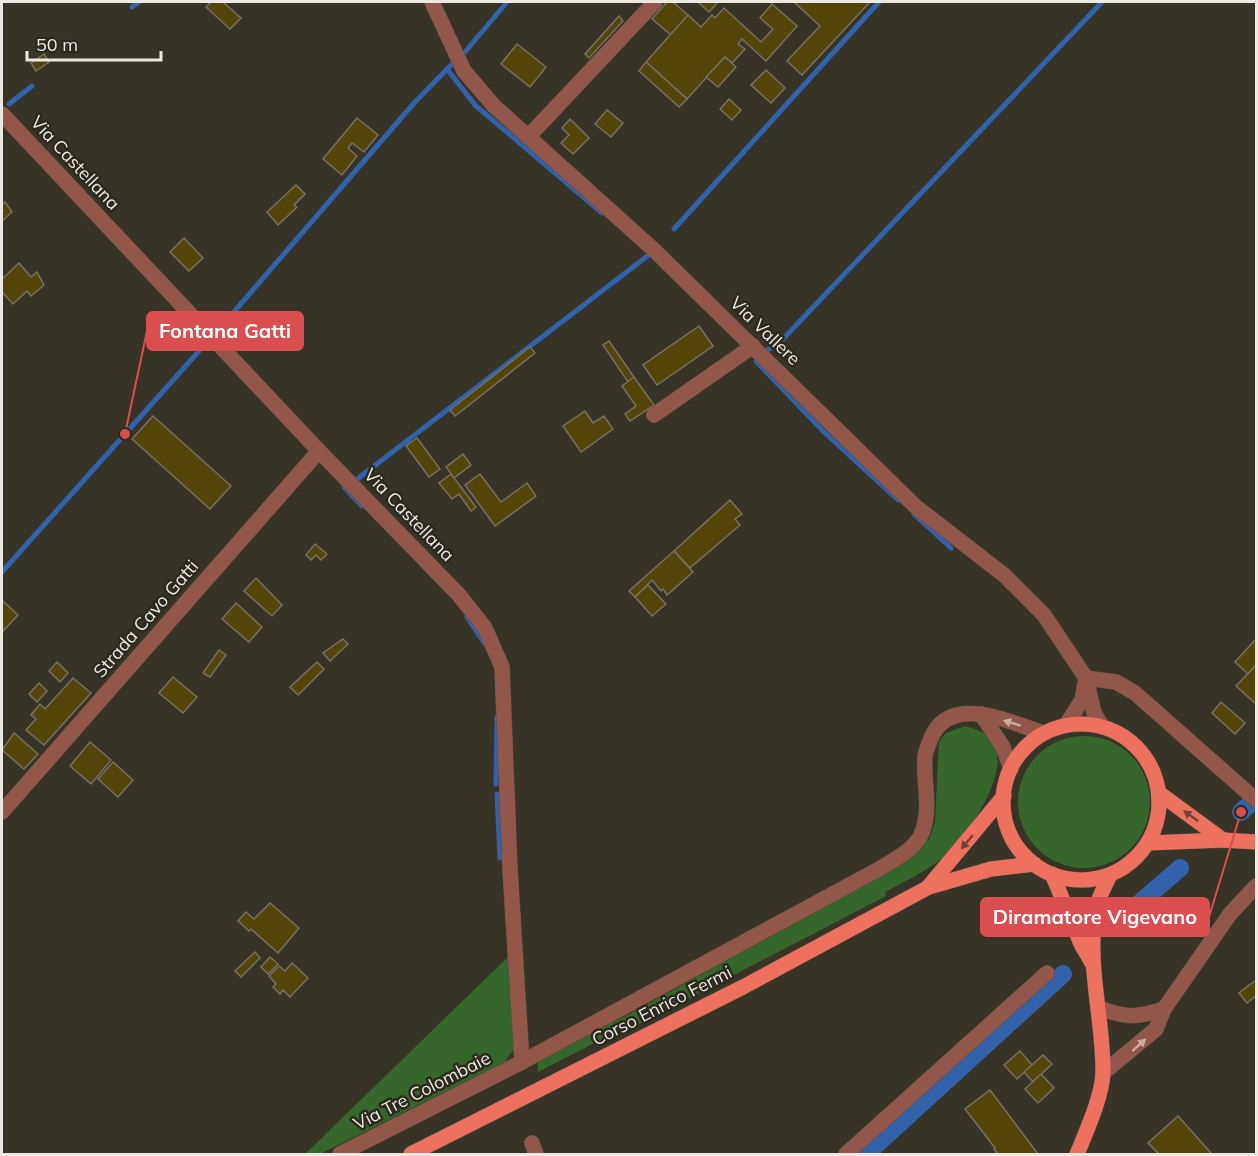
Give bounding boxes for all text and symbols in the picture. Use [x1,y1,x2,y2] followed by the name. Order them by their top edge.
[27,24,160,62] scale bar
[36,33,78,56] text: 50 m
[26,111,125,215] street label: Via Castellana
[725,291,805,370] street label: Via Vallere
[147,312,303,350] callout: Fontana Gatti
[159,318,291,343] text: Fontana Gatti
[359,463,460,566] street label: Via Castellana
[88,555,203,682] street label: Strada Cavo Gatti
[1003,718,1021,727] one-way arrow
[1184,810,1200,822] one-way arrow
[961,834,974,850] one-way arrow
[981,898,1209,936] callout: Diramatore Vigevano
[993,904,1197,929] text: Diramatore Vigevano
[588,960,736,1051] street label: Corso Enrico Fermi
[1131,1039,1146,1052] one-way arrow
[349,1046,494,1135] street label: Via Tre Colombaie

